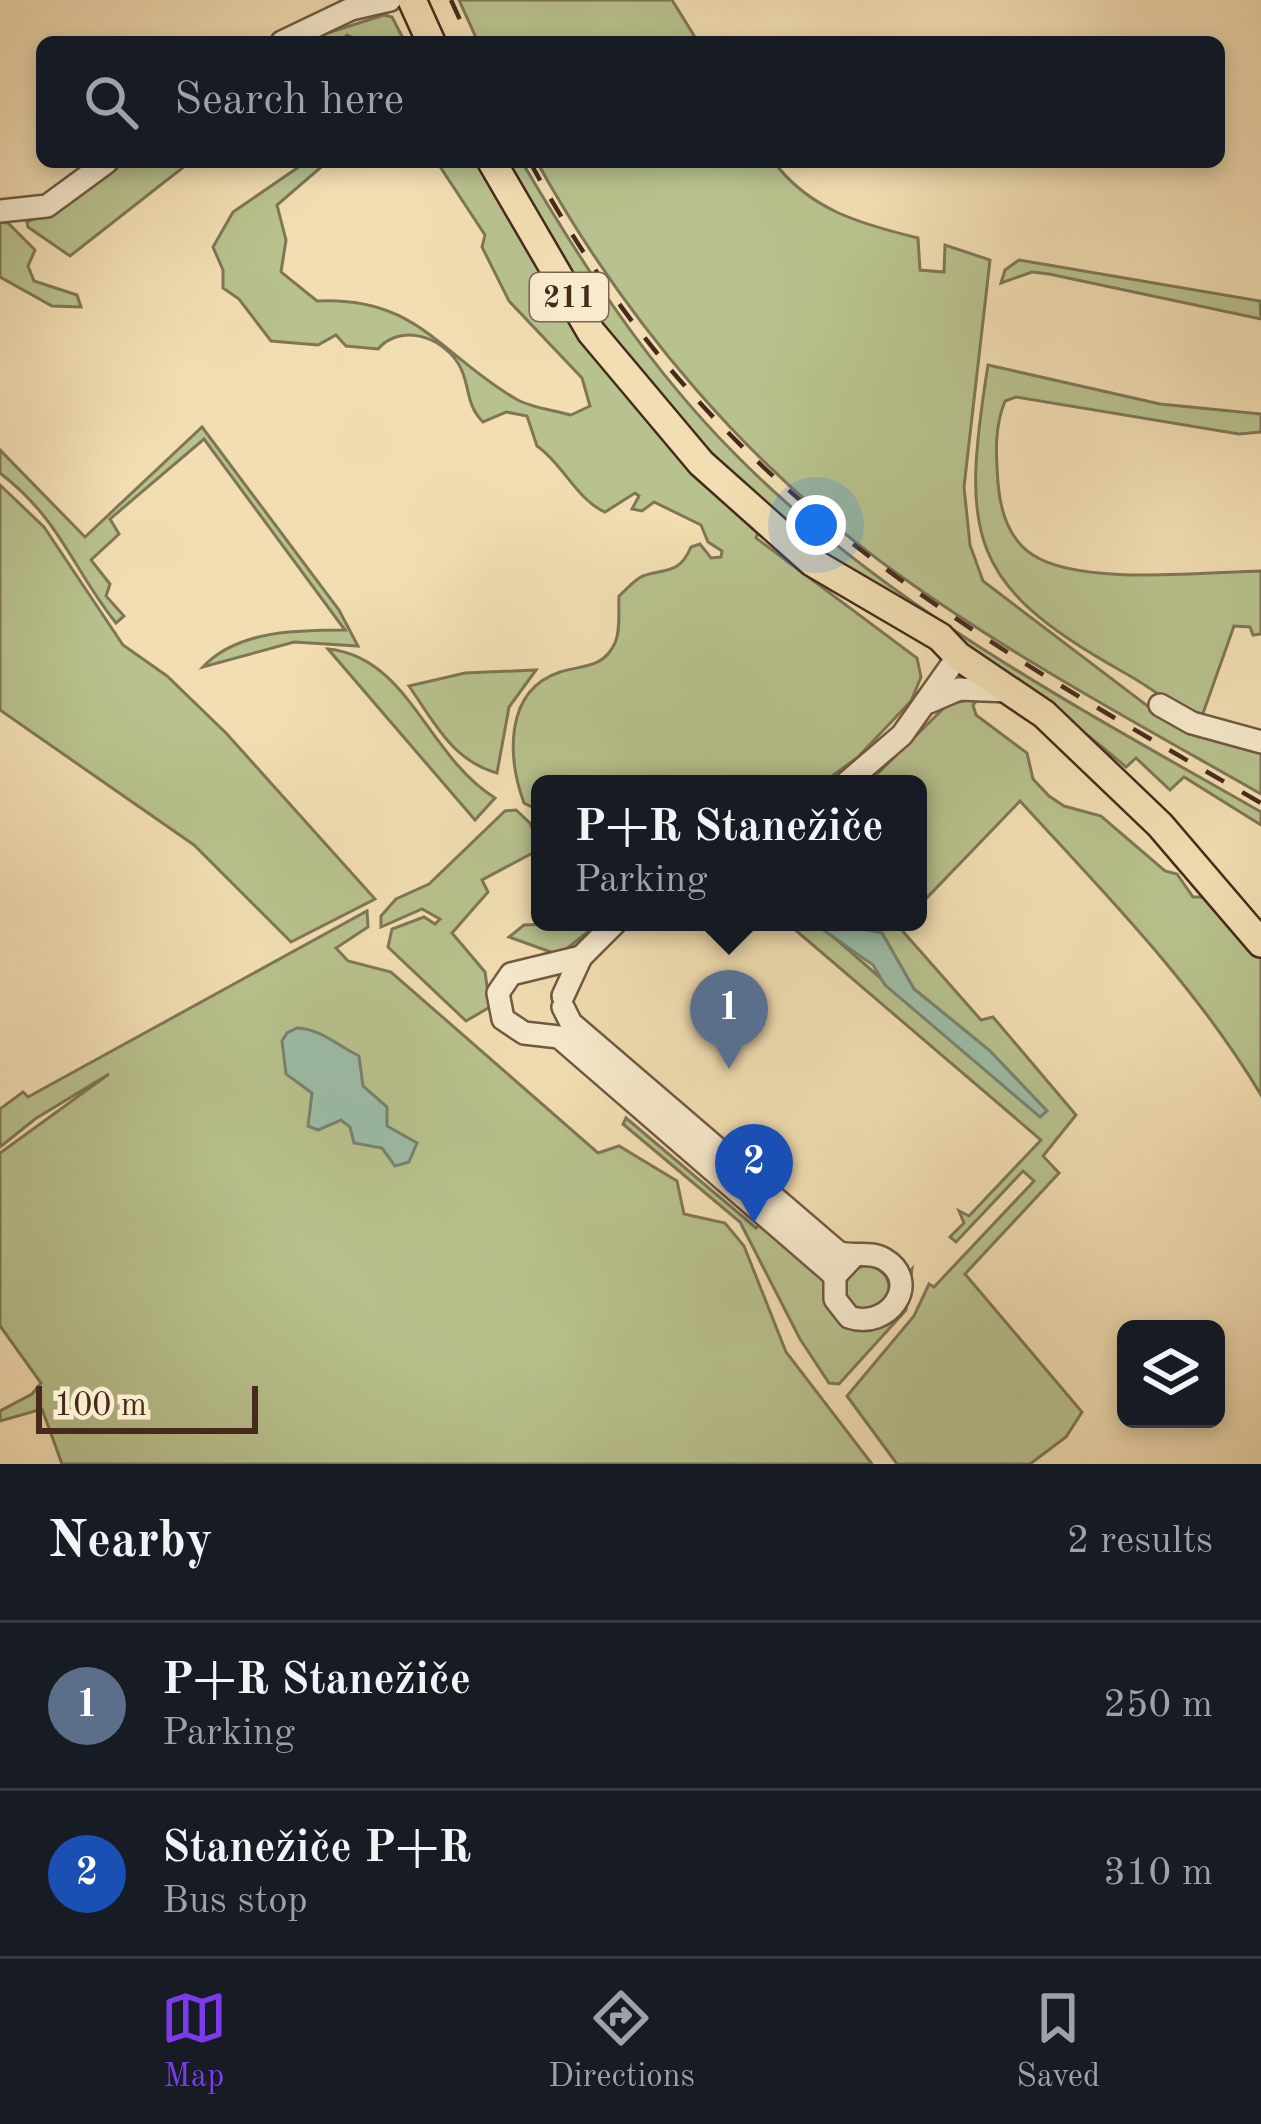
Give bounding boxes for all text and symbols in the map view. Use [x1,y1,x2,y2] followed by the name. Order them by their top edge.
[36,36,1225,168] search box
[78,69,144,135] icon: search
[174,79,404,124] text: Search here
[530,273,608,321] road number: 211
[786,495,846,555] your location
[531,775,927,931] popup
[574,806,884,851] text: P+R Stanežiče
[574,861,707,900] text: Parking
[690,970,768,1069] pin: 1
[715,1124,793,1223] pin: 2
[1117,1320,1225,1428] map controls
[1117,1320,1225,1428] button: layers
[36,1380,258,1433] scale bar
[54,1390,147,1423] text: 100 m
[48,1517,213,1568] text: Nearby
[1067,1522,1213,1561] text: 2 results
[162,1659,471,1704] text: P+R Stanežiče
[76,1686,98,1725] text: 1
[1103,1686,1213,1725] text: 250 m
[162,1714,295,1753] text: Parking
[162,1827,471,1872] text: Stanežiče P+R
[76,1854,98,1893] text: 2
[1103,1854,1213,1893] text: 310 m
[162,1882,308,1921] text: Bus stop
[161,1985,227,2098] tab: Map
[548,1985,695,2098] tab: Directions
[1016,1985,1100,2098] tab: Saved

